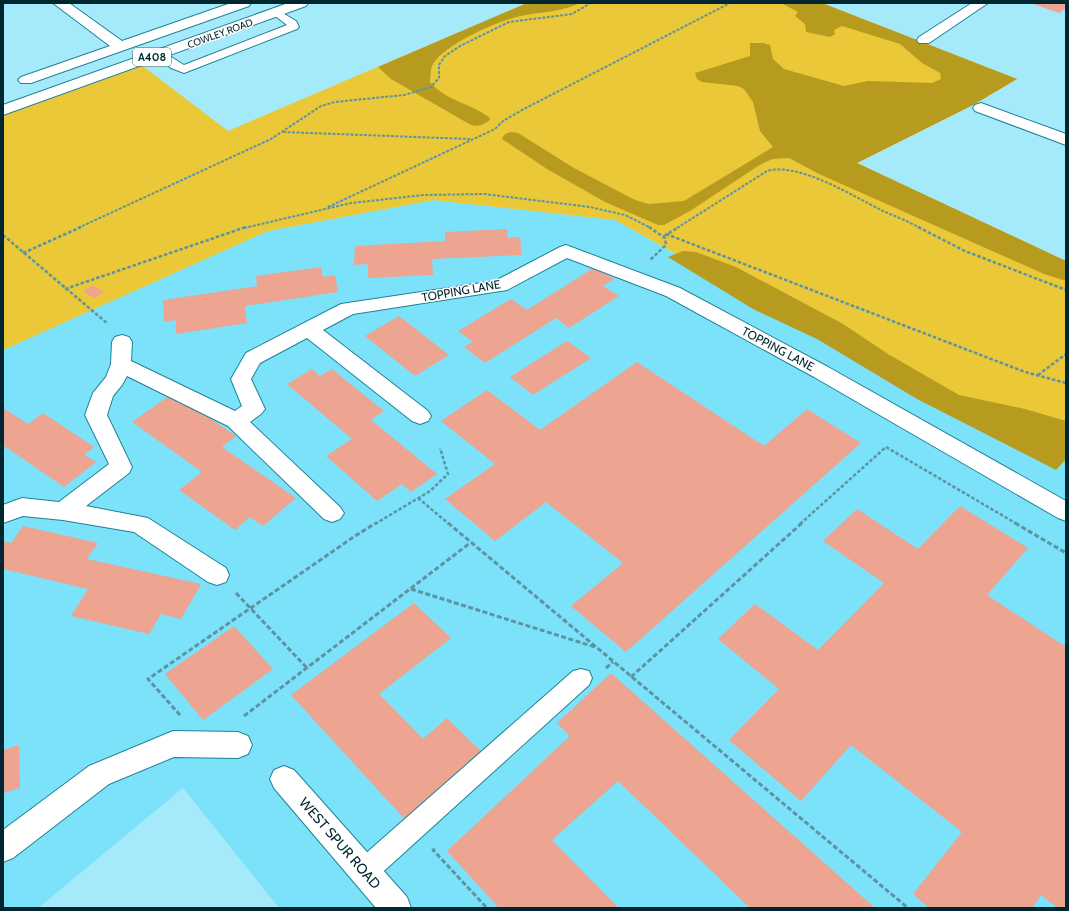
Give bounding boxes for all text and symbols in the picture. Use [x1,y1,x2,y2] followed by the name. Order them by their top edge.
[186,16,255,51] street label: COWLEY ROAD
[133,48,171,66] road number: A408
[420,276,502,305] street label: TOPPING LANE
[739,323,817,374] street label: TOPPING LANE
[295,793,385,893] street label: WEST SPUR ROAD

